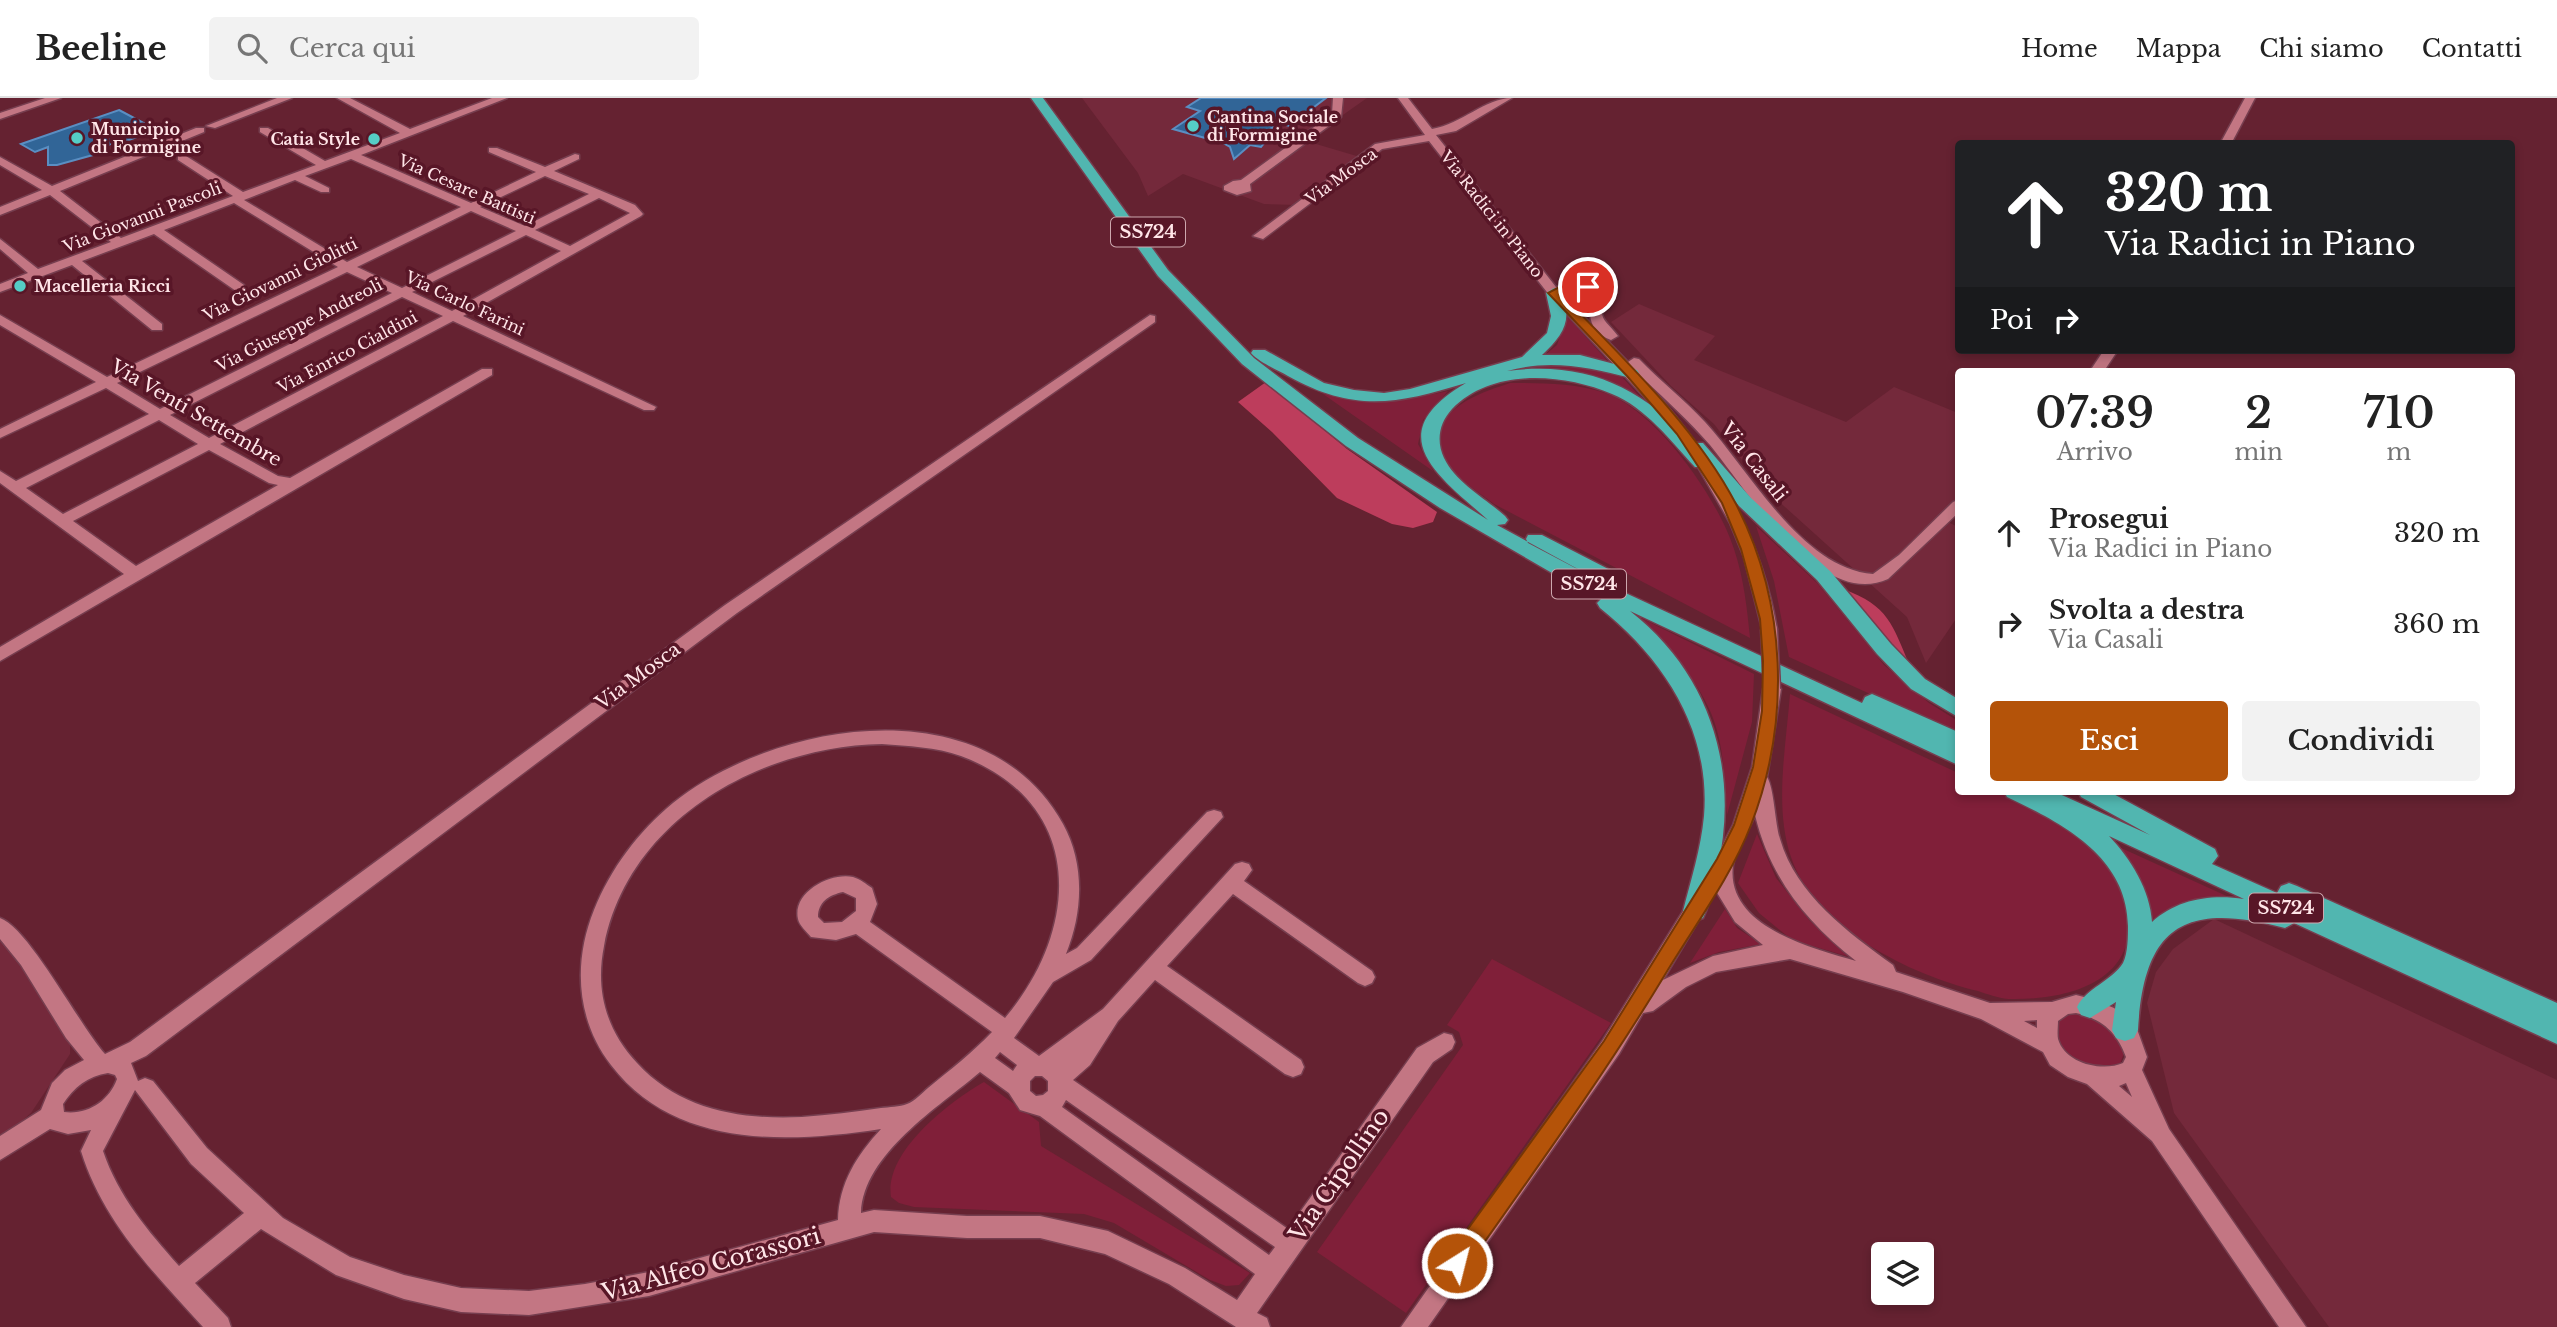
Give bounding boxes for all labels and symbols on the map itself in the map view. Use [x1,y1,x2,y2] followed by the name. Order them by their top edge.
[1207,107,1338,145] place label: Cantina Sociale di Formigine
[1185,118,1201,134] marker: Cantina Sociale di Formigine
[91,119,201,157] place label: Municipio di Formigine
[270,129,360,149] place label: Catia Style
[69,130,85,146] marker: Municipio di Formigine
[366,131,382,147] marker: Catia Style
[1301,143,1381,209] street label: Via Mosca
[1436,146,1548,281] street label: Via Radici in Piano
[394,149,539,228] street label: Via Cesare Battisti
[59,177,224,257] street label: Via Giovanni Pascoli
[1111,217,1185,246] road number: SS724
[199,233,361,326] street label: Via Giovanni Giolitti
[1558,257,1618,317] pin
[401,266,528,340] street label: Via Carlo Farini
[211,274,386,376] street label: Via Giuseppe Andreoli
[34,276,171,296] place label: Macelleria Ricci
[12,278,28,294] marker: Macelleria Ricci
[273,306,421,398] street label: Via Enrico Cialdini
[106,354,286,471] street label: Via Venti Settembre
[1715,417,1792,507] street label: Via Casali
[1552,570,1626,598] road number: SS724
[590,637,685,715] street label: Via Mosca
[2249,894,2323,922] road number: SS724
[1282,1103,1395,1247] street label: Via Cipollino
[598,1221,823,1307] street label: Via Alfeo Corassori
[1420,1226,1494,1300] position arrow

